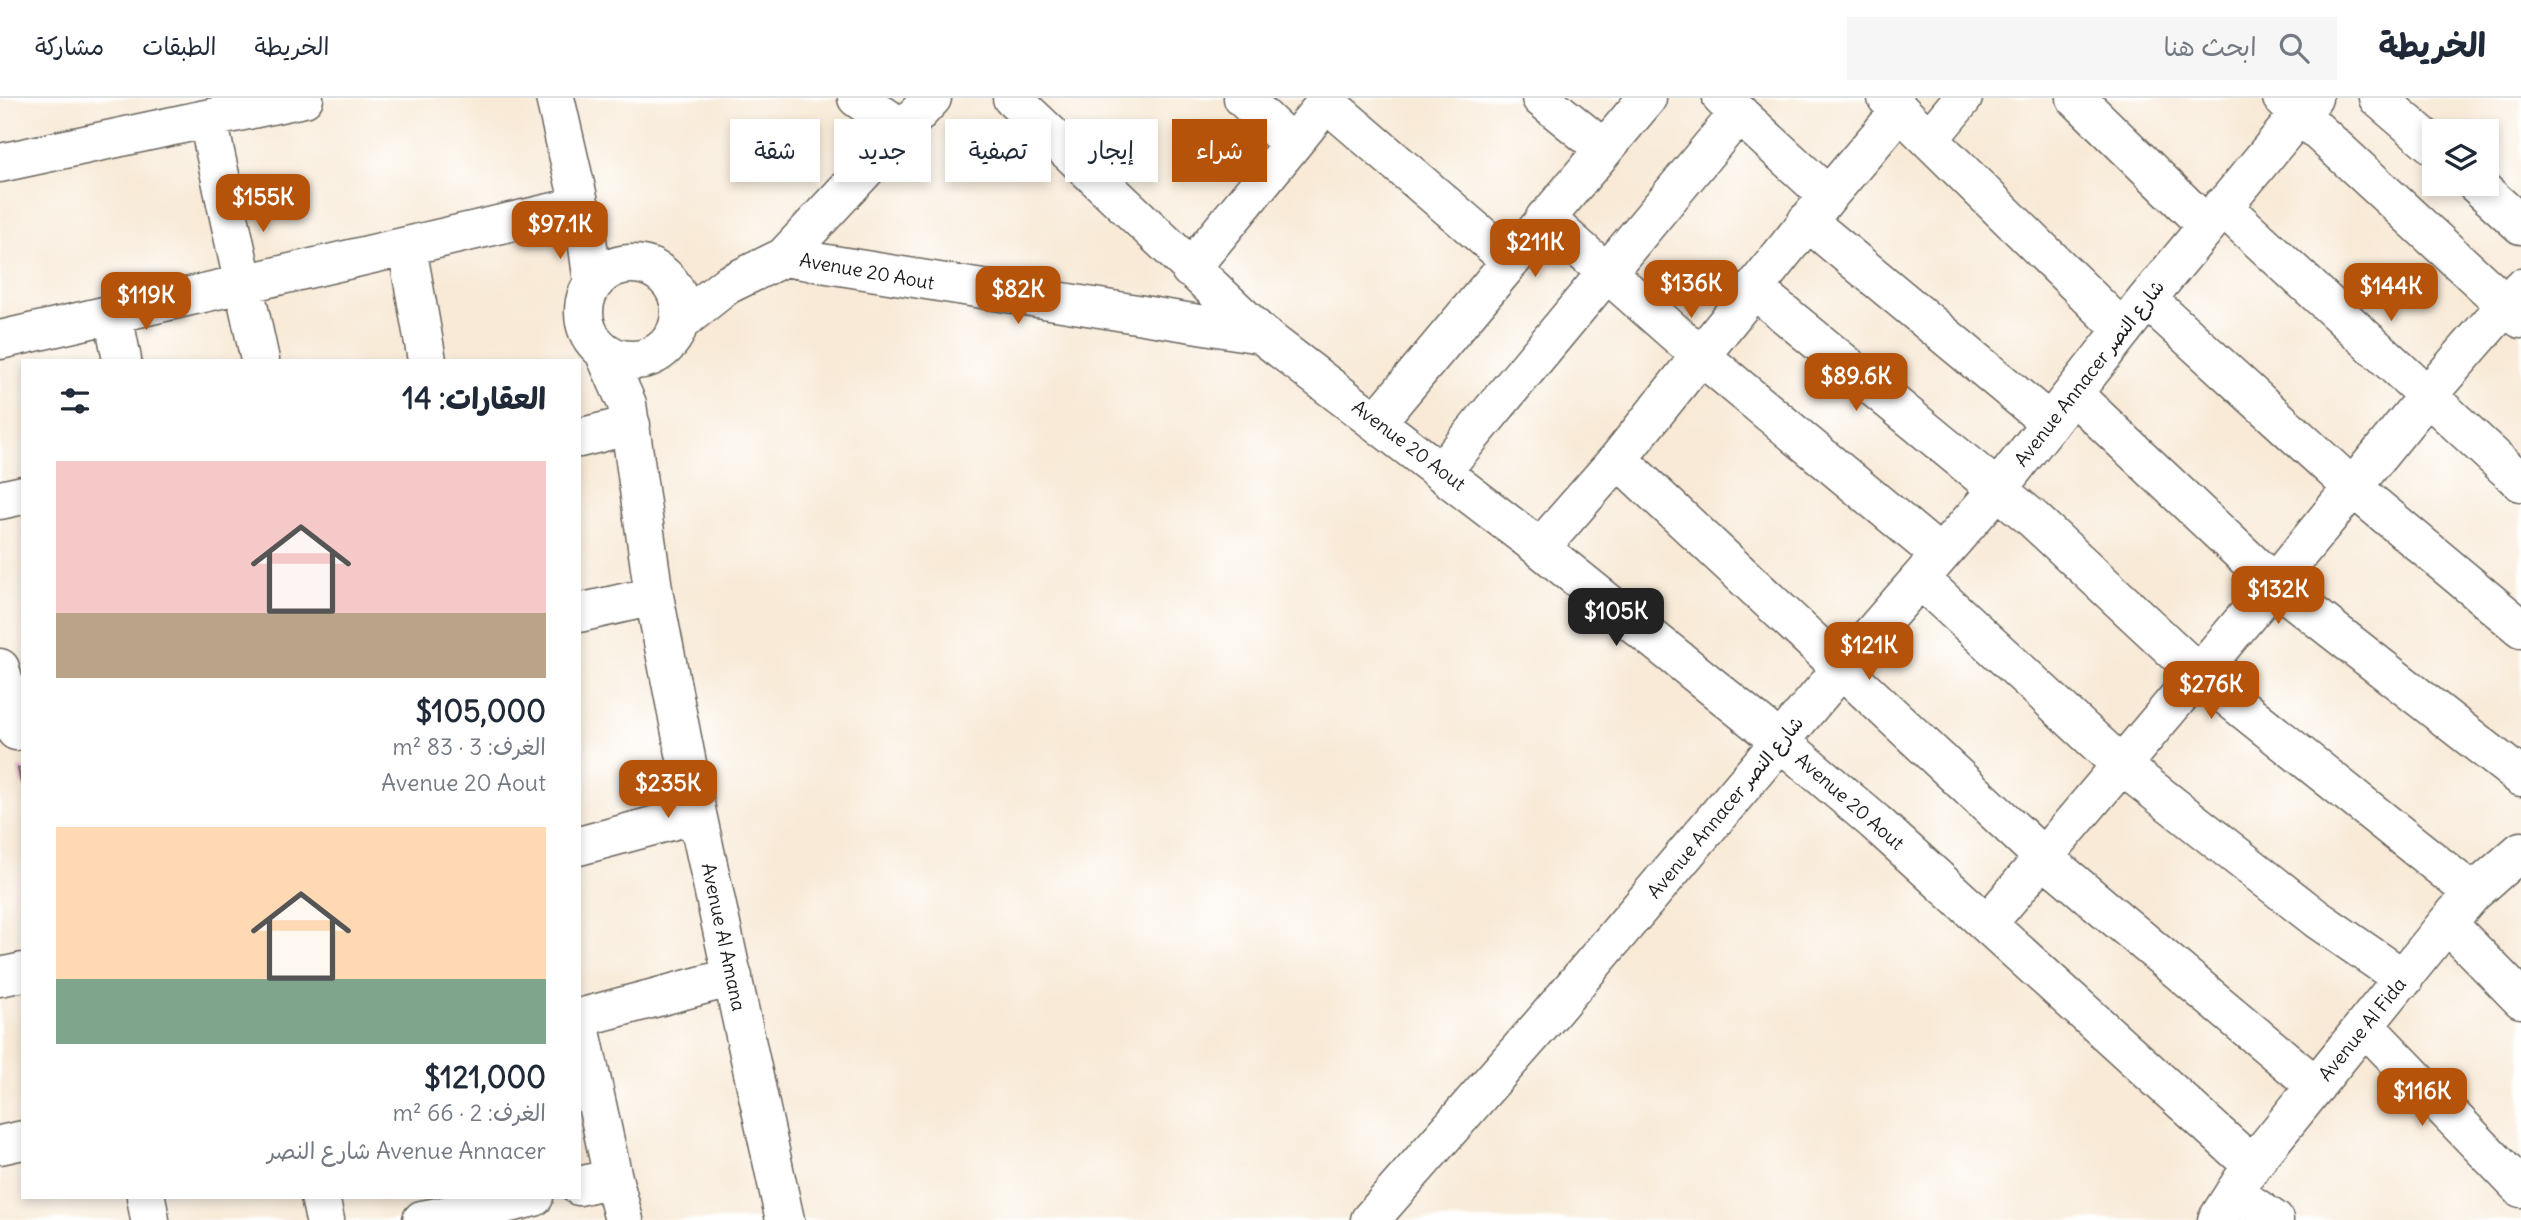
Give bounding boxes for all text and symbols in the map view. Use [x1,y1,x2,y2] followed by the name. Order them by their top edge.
[1847,17,2337,80] search box
[2379,24,2486,66] text: الخريطة
[2275,29,2313,67] icon: search
[2163,30,2257,63] text: ابحث هنا
[35,31,104,61] text: مشاركة
[142,31,217,61] text: الطبقات
[255,31,329,61] text: الخريطة
[730,119,820,182] chip: شقة
[834,119,931,182] chip: جديد
[945,119,1051,182] chip: تصفية
[1065,119,1158,182] chip: إيجار
[1172,119,1267,182] chip: شراء
[2422,119,2499,196] map controls
[2422,119,2499,196] button: layers
[214,174,312,234] pin: $155K
[232,182,294,211] text: $155K
[503,202,617,261] pin: $97.1K
[528,209,592,238] text: $97.1K
[1486,220,1584,279] pin: $211K
[1506,227,1564,256] text: $211K
[798,247,936,295] street label: Avenue 20 Aout
[1642,260,1740,320] pin: $136K
[2342,264,2440,323] pin: $144K
[977,266,1059,326] pin: $82K
[1660,268,1722,297] text: $136K
[2360,271,2422,300] text: $144K
[97,272,195,332] pin: $119K
[992,274,1044,303] text: $82K
[2009,275,2171,472] street label: Avenue Annacer شارع النصر
[117,280,175,309] text: $119K
[1799,354,1913,413] pin: $89.6K
[1821,361,1891,390] text: $89.6K
[402,379,546,417] text: العقارات: 14
[56,382,94,420] icon: filters
[1347,394,1471,496] street label: Avenue 20 Aout
[238,506,364,632] icon: home
[2229,566,2327,626] pin: $132K
[2247,574,2309,603] text: $132K
[1567,588,1665,648] pin: $105K
[1584,596,1648,625] text: $105K
[1820,622,1918,682] pin: $121K
[1840,630,1898,659] text: $121K
[2162,662,2260,721] pin: $276K
[2179,669,2243,698] text: $276K
[415,692,546,730] text: $105,000
[1642,711,1810,904] street label: Avenue Annacer شارع النصر
[393,732,546,761] text: الغرف: 3 · 83 m²
[1791,747,1909,855] street label: Avenue 20 Aout
[619,760,717,820] pin: $235K
[381,768,546,797] text: Avenue 20 Aout
[635,768,701,797] text: $235K
[697,861,751,1013] street label: Avenue Al Amana
[238,873,364,999] icon: home
[2313,972,2411,1086] street label: Avenue Al Fida
[424,1058,546,1096] text: $121,000
[2373,1068,2471,1128] pin: $116K
[2393,1076,2451,1105] text: $116K
[393,1098,546,1127] text: الغرف: 2 · 66 m²
[267,1136,546,1165] text: Avenue Annacer شارع النصر

